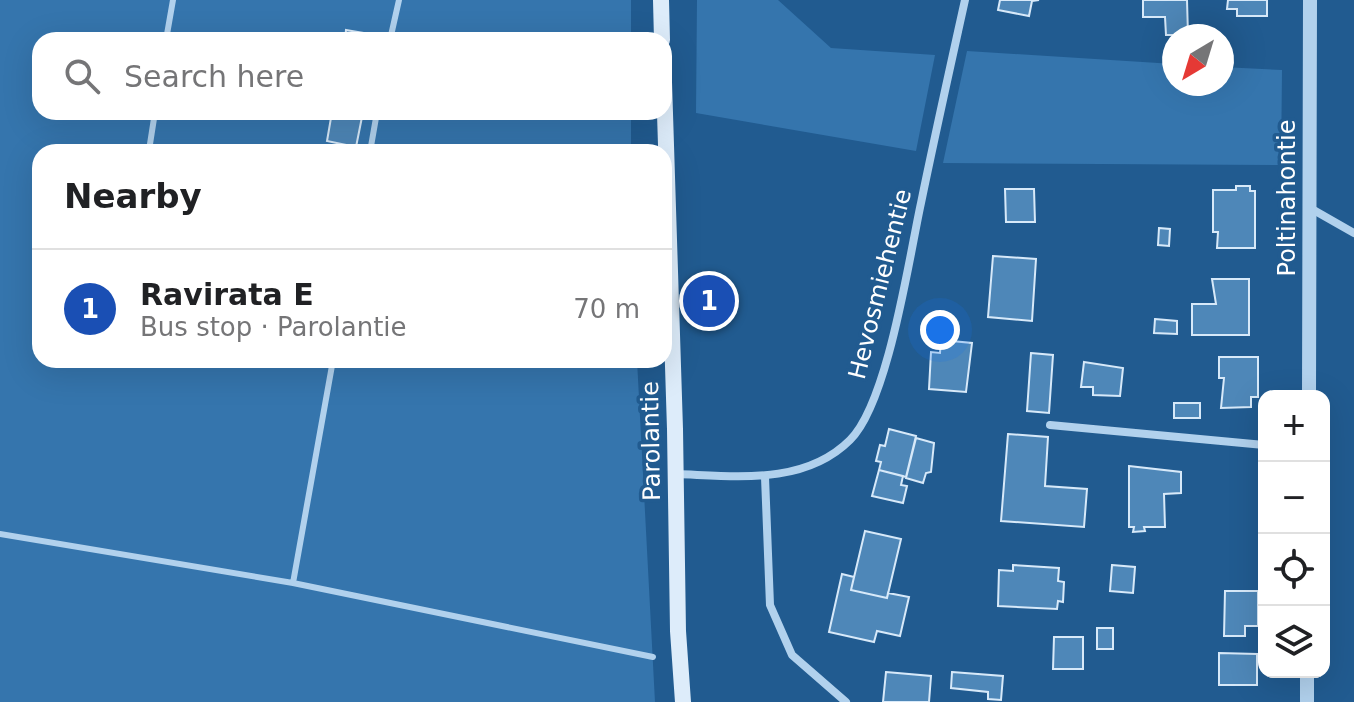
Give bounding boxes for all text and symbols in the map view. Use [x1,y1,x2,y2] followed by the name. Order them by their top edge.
[1162,24,1234,96] north arrow
[32,32,672,120] search box
[60,54,104,98] icon: search
[124,59,304,94] text: Search here
[1273,120,1301,276] street label: Poltinahontie
[64,176,202,216] text: Nearby
[843,186,917,382] street label: Hevosmiehentie
[683,271,735,331] pin: 1
[140,277,314,312] text: Ravirata E
[81,294,99,324] text: 1
[573,294,640,324] text: 70 m
[920,310,960,350] your location
[140,312,407,342] text: Bus stop · Parolantie
[636,381,666,501] street label: Parolantie
[1258,390,1330,678] map controls
[1258,390,1330,462] button: +
[1258,462,1330,534] button: −
[1258,534,1330,606] button: locate
[1258,606,1330,678] button: layers

